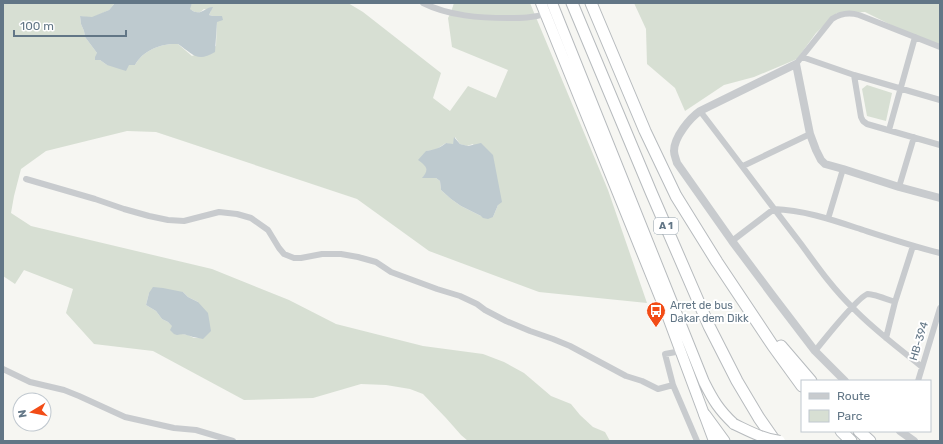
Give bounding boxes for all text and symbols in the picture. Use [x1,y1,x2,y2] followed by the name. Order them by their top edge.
[14,12,126,38] scale bar
[20,19,54,33] text: 100 m
[654,218,678,234] road number: A 1
[670,299,749,325] place label: Arret de bus Dakar dem Dikk
[645,300,667,328] bus stop icon: Arret de bus Dakar dem Dikk
[907,320,931,362] street label: HB-394
[801,380,931,432] legend
[837,389,871,403] text: Route
[12,392,52,432] north arrow
[16,409,30,419] text: N
[837,409,863,423] text: Parc

